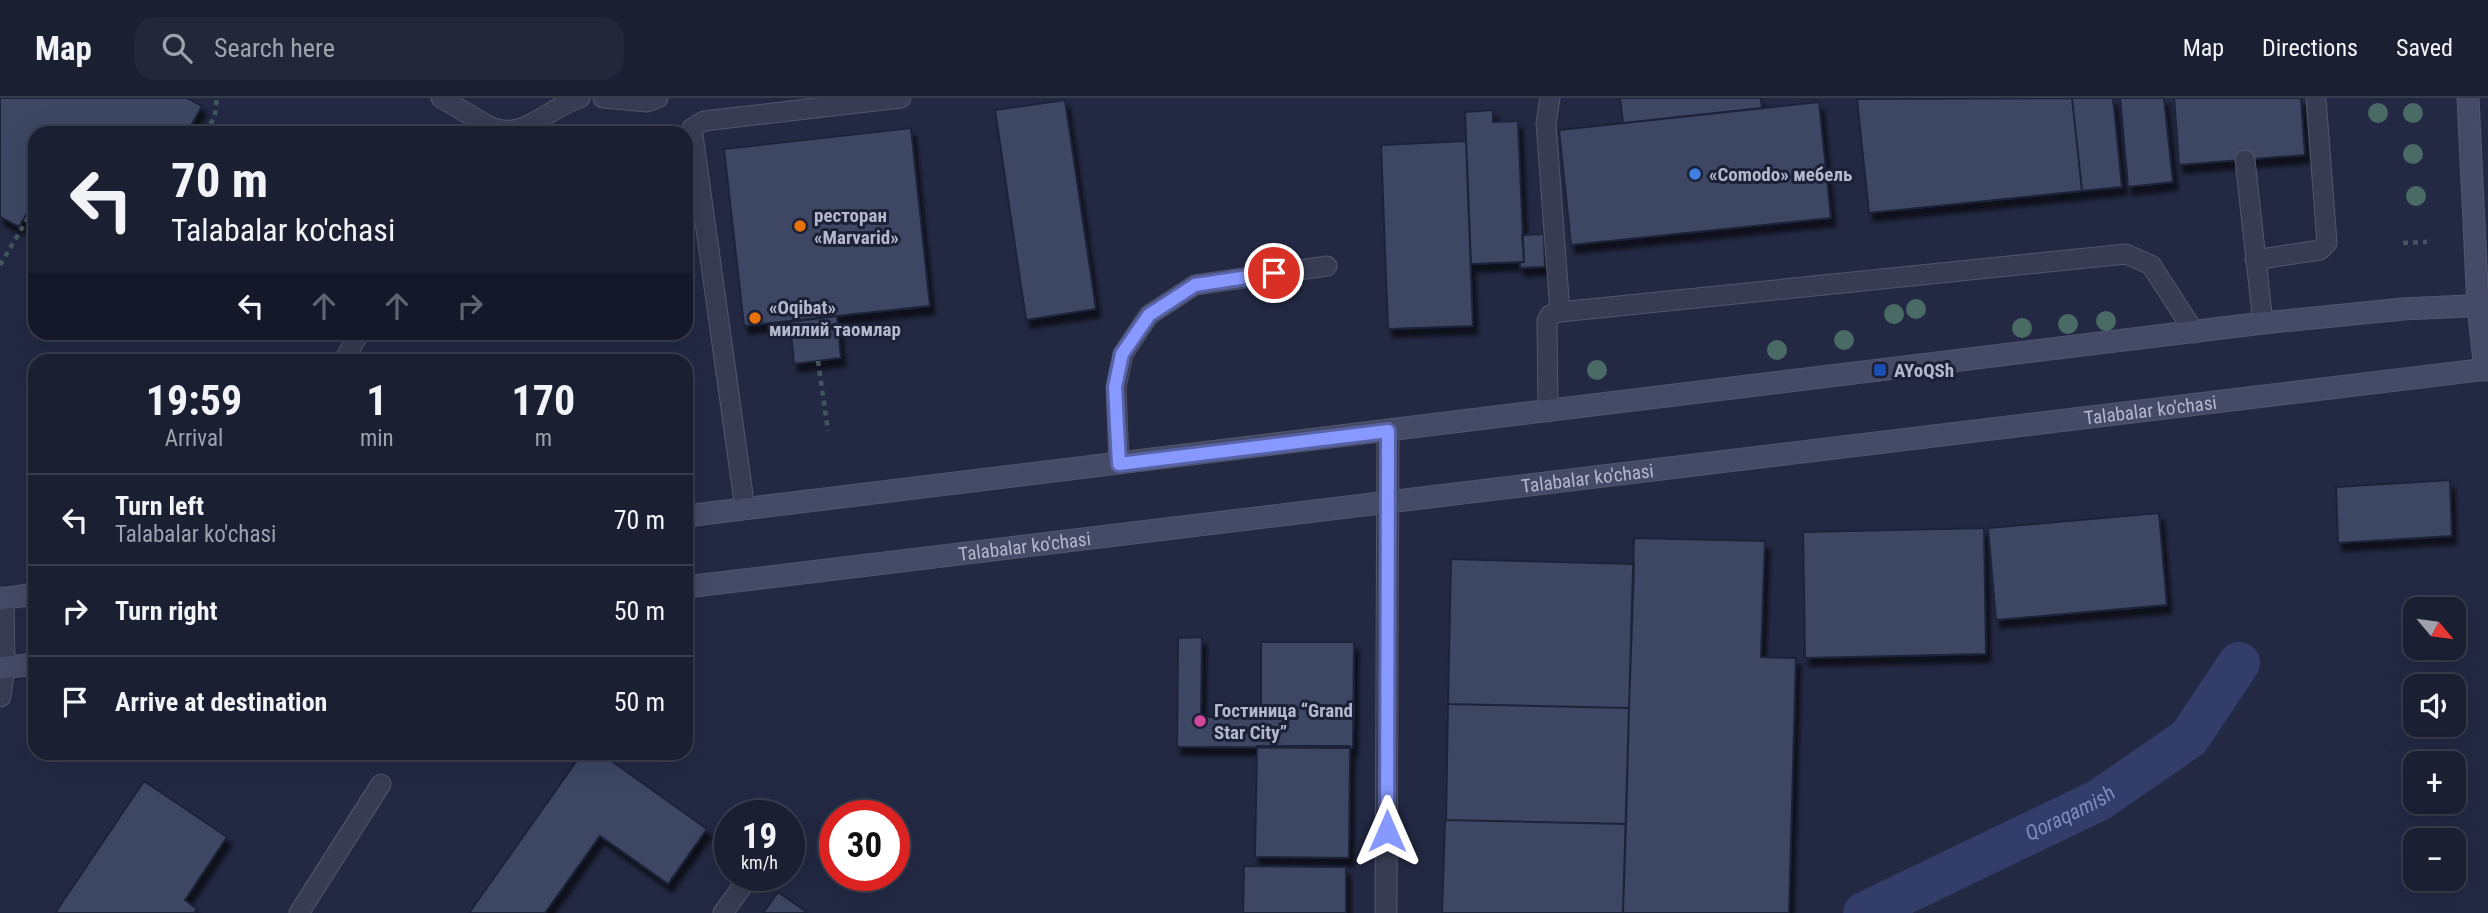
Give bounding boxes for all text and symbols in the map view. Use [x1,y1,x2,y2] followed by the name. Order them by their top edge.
[134,17,624,80] search box
[35,29,92,68] text: Map
[158,29,196,67] icon: search
[214,33,335,63] text: Search here
[2183,34,2224,62] text: Map
[2262,34,2358,62] text: Directions
[2396,34,2453,62] text: Saved
[171,152,268,209] text: 70 m
[56,154,147,245] icon: left
[1709,163,1852,186] place label: «Comodo» мебель
[1687,166,1703,182] marker: «Comodo» мебель
[814,204,899,249] place label: ресторан «Marvarid»
[171,211,395,249] text: Talabalar ko'chasi
[792,218,808,234] marker: ресторан «Marvarid»
[1244,243,1304,303] pin
[1255,254,1293,292] icon: arrive
[232,287,270,325] icon: left
[305,287,343,325] icon: ahead
[378,287,416,325] icon: ahead
[451,287,489,325] icon: right
[769,296,901,341] place label: «Oqibat» миллий таомлар
[747,310,763,326] marker: «Oqibat» миллий таомлар
[1894,359,1954,382] place label: AYoQSh
[1872,362,1888,378] marker: AYoQSh
[146,376,242,425] text: 19:59
[366,376,387,425] text: 1
[511,376,575,425] text: 170
[2083,390,2218,429] street label: Talabalar ko'chasi
[165,425,223,452] text: Arrival
[360,425,394,452] text: min
[535,425,552,452] text: m
[1520,459,1655,497] street label: Talabalar ko'chasi
[115,491,204,521] text: Turn left
[56,501,94,539] icon: left
[614,505,665,535] text: 70 m
[115,521,276,548] text: Talabalar ko'chasi
[957,527,1092,565] street label: Talabalar ko'chasi
[56,592,94,630] icon: right
[115,596,217,626] text: Turn right
[614,596,665,626] text: 50 m
[2403,597,2466,660] north arrow
[2403,597,2466,891] map controls
[2403,674,2466,737] button: sound
[56,683,94,721] icon: arrive
[115,687,327,717] text: Arrive at destination
[614,687,665,717] text: 50 m
[1214,699,1353,744] place label: Гостиница “Grand Star City”
[1192,713,1208,729] marker: Гостиница “Grand Star City”
[2403,751,2466,814] button: +
[2021,781,2120,846] water label: Qoraqamish
[1350,794,1424,868] position arrow
[819,800,910,891] speed limit sign: 30
[742,816,777,857] text: 19
[2403,828,2466,891] button: −
[741,852,778,873] text: km/h

